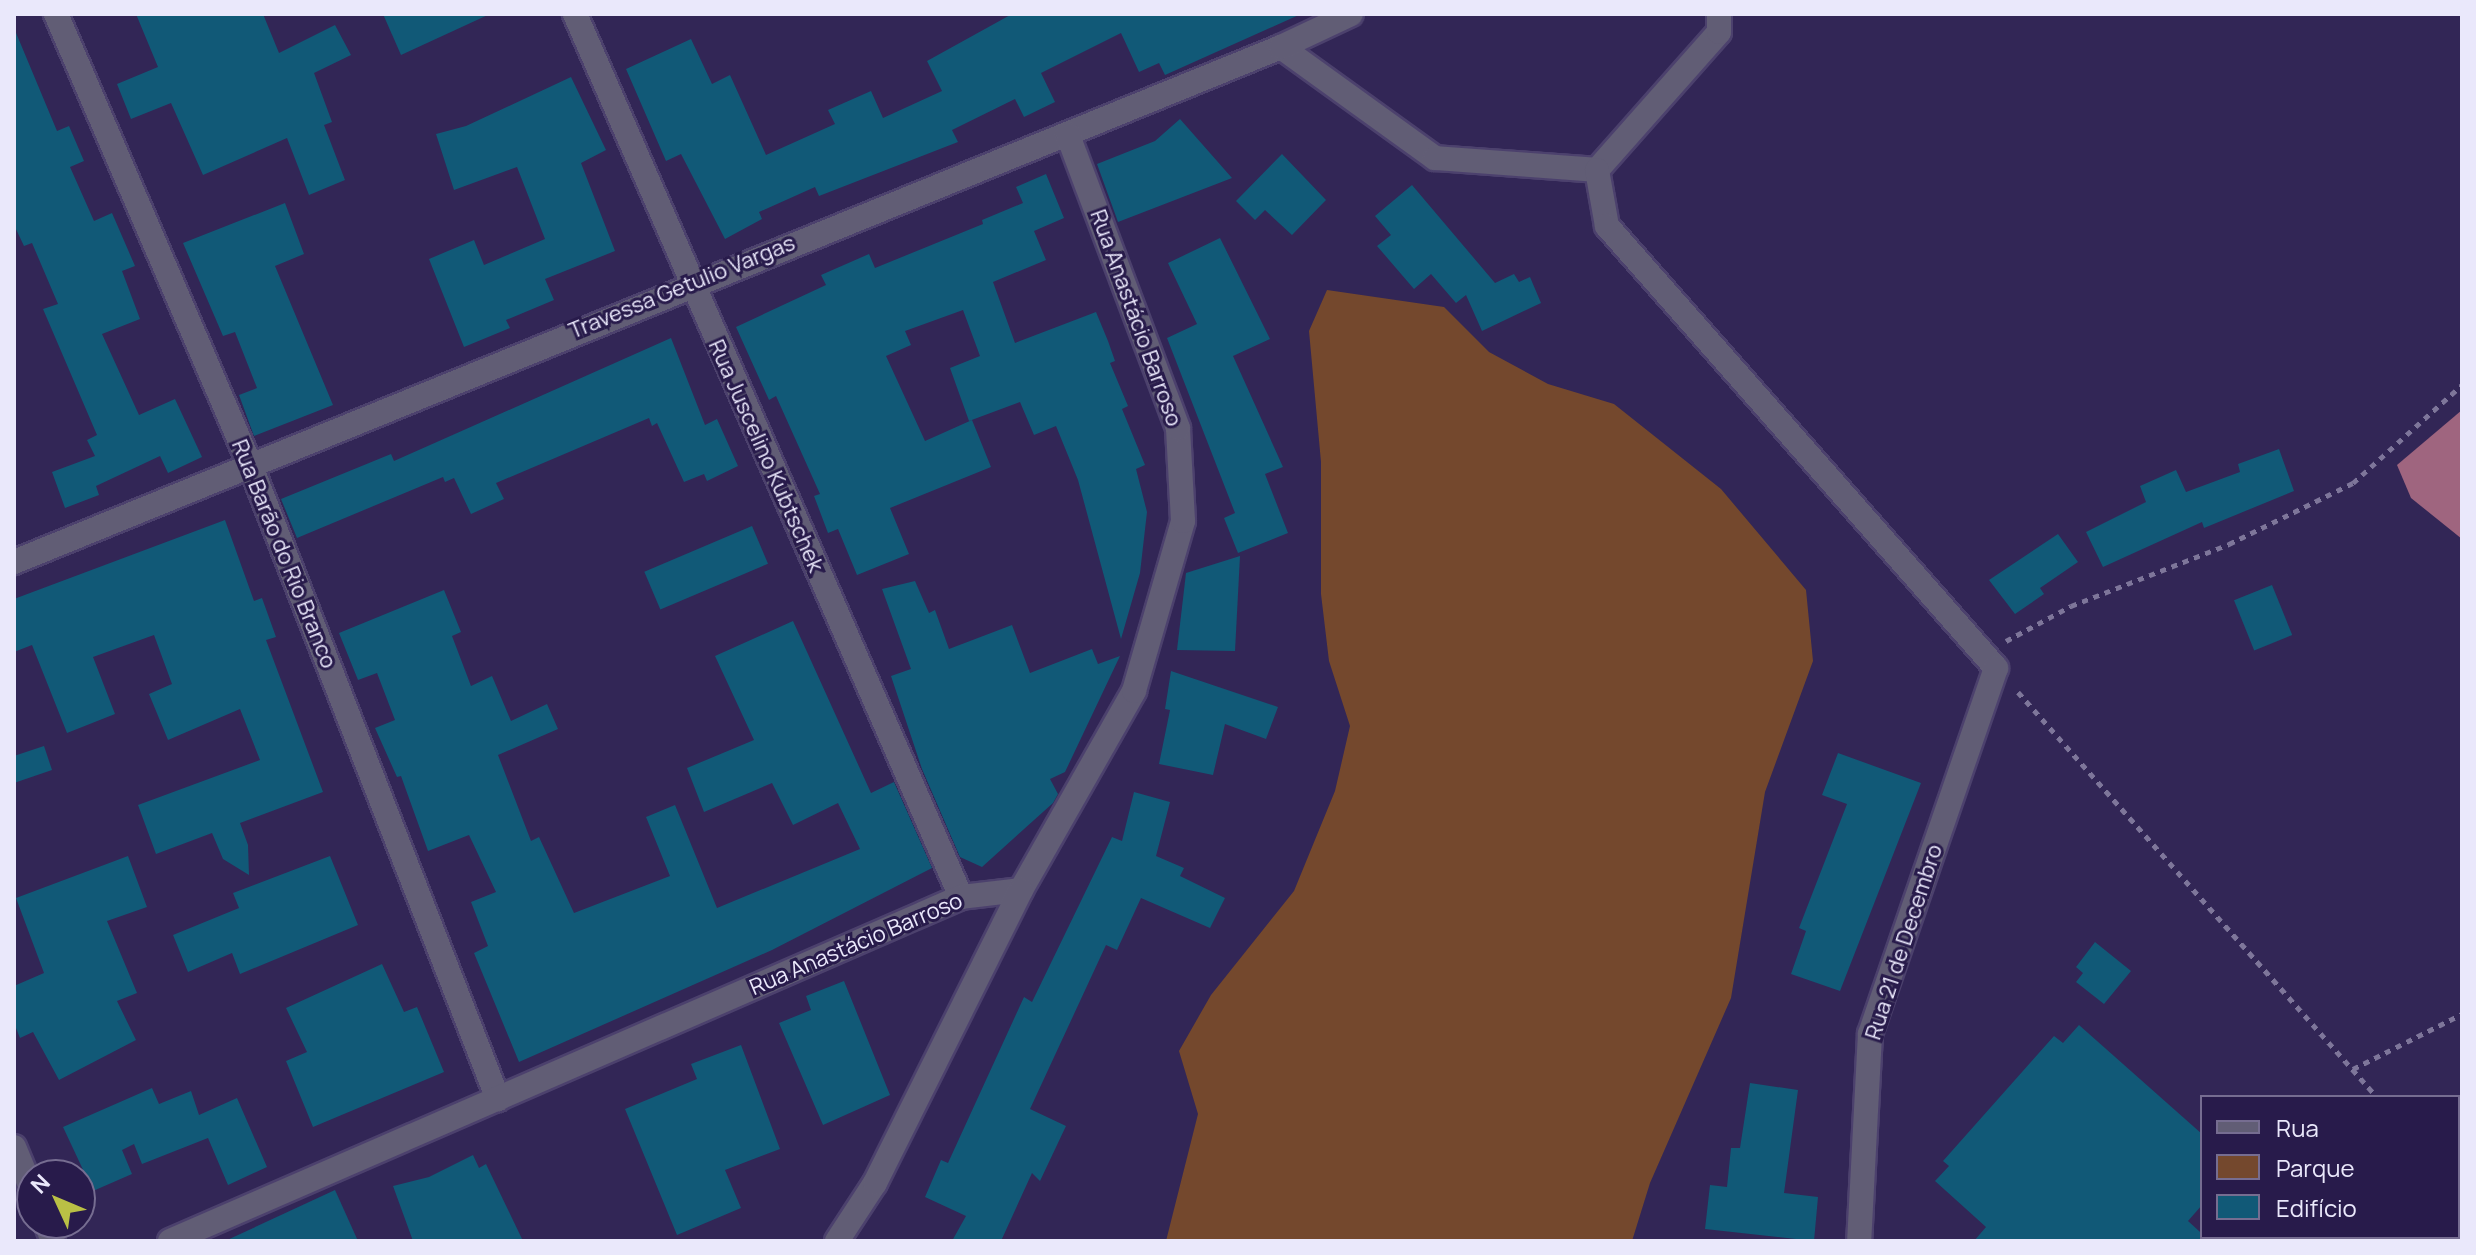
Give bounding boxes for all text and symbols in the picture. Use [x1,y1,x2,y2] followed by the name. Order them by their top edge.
[1085,206,1187,430] street label: Rua Anastácio Barroso
[565,230,799,344] street label: Travessa Getulio Vargas
[703,336,829,576] street label: Rua Juscelino Kubtschek
[226,436,342,672] street label: Rua Barão do Rio Branco
[1860,841,1948,1043] street label: Rua 21 de Decembro
[746,887,966,1001] street label: Rua Anastácio Barroso
[2200,1095,2460,1239] legend
[2276,1111,2319,1144] text: Rua
[2276,1151,2354,1184] text: Parque
[16,1159,96,1239] north arrow
[24,1168,56,1200] text: N
[2276,1191,2357,1224] text: Edifício

